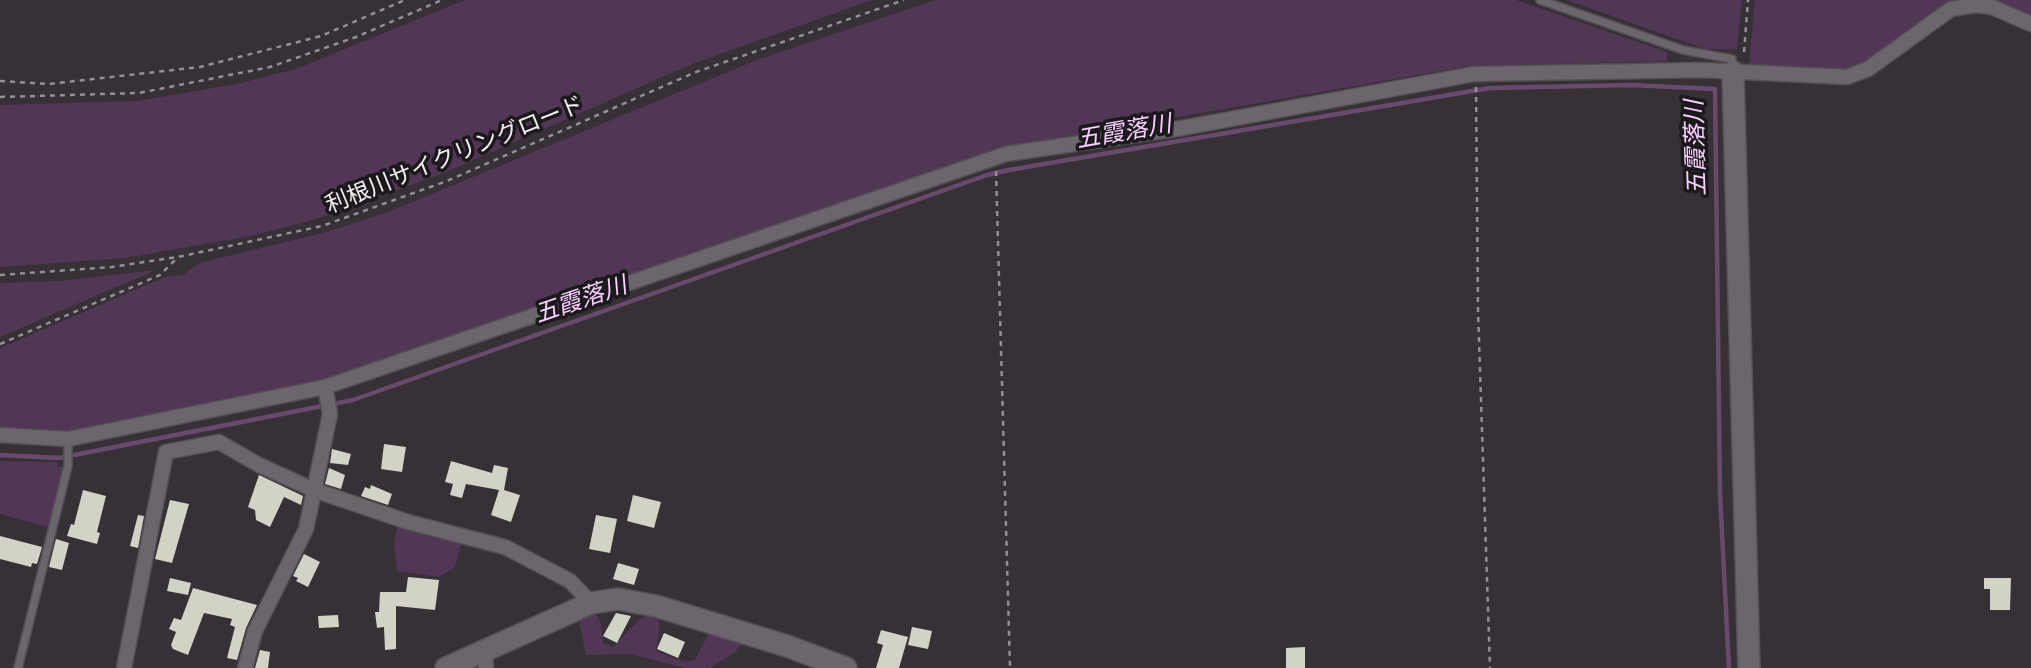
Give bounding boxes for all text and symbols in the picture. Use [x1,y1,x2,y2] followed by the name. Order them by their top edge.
[322,92,588,220] street label: 利根川サイクリングロード
[1681,100,1713,196] water label: 五霞落川
[1074,110,1174,156] water label: 五霞落川
[531,272,631,330] water label: 五霞落川

